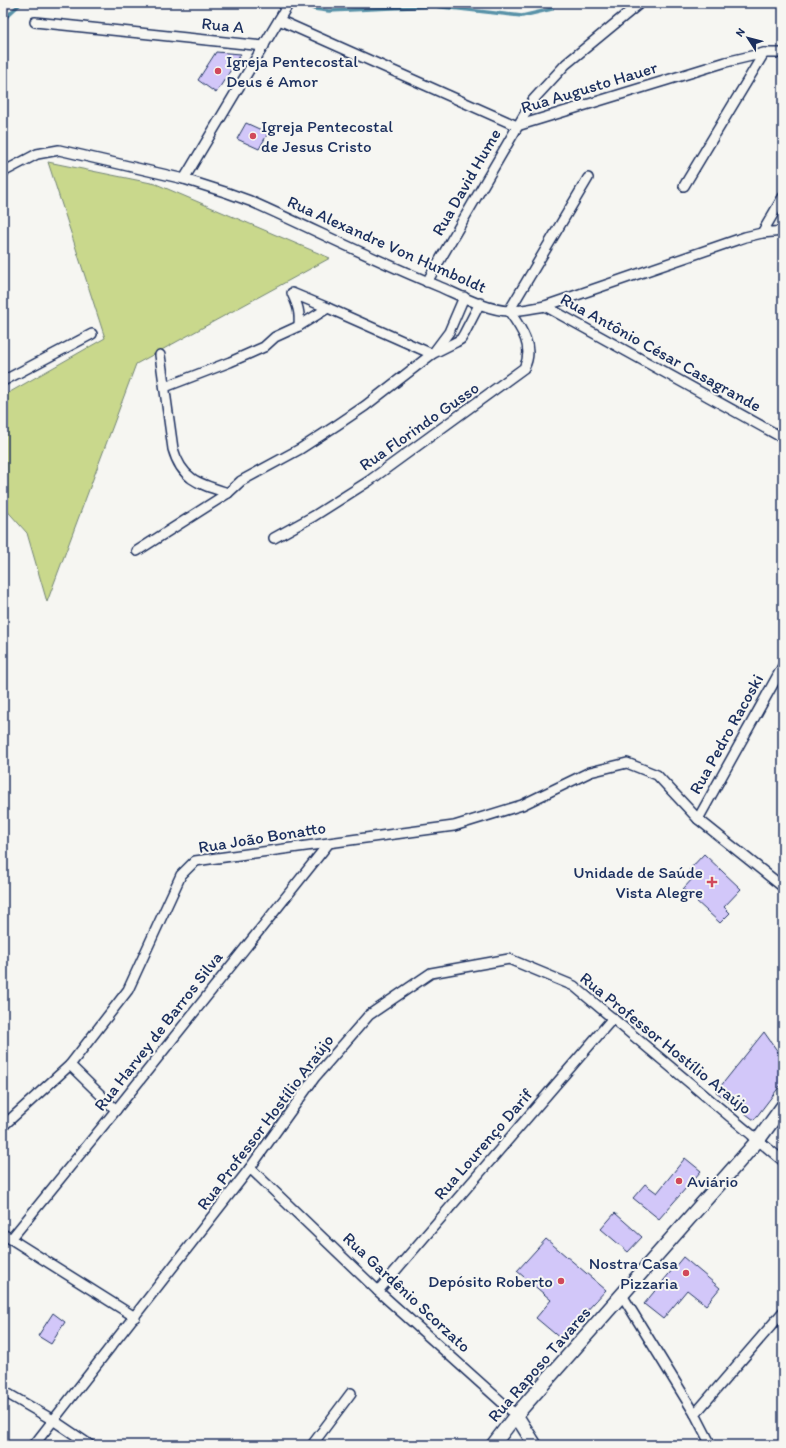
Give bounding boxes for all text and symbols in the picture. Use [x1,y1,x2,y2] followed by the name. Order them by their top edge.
[201,13,245,37] street label: Rua A
[728,18,768,58] north arrow
[733,26,748,39] text: N
[226,51,358,91] place label: Igreja Pentecostal Deus é Amor
[518,57,660,117] street label: Rua Augusto Hauer
[213,66,223,76] marker: Igreja Pentecostal Deus é Amor
[261,116,393,156] place label: Igreja Pentecostal de Jesus Cristo
[427,125,505,239] street label: Rua David Hume
[248,131,258,141] marker: Igreja Pentecostal de Jesus Cristo
[284,191,490,297] street label: Rua Alexandre Von Humboldt
[557,288,765,416] street label: Rua Antônio César Casagrande
[355,377,483,475] street label: Rua Florindo Gusso
[685,670,767,798] street label: Rua Pedro Racoski
[197,817,327,857] street label: Rua João Bonatto
[573,862,703,902] place label: Unidade de Saúde Vista Alegre
[706,876,718,888] marker: Unidade de Saúde Vista Alegre
[90,947,227,1115] street label: Rua Harvey de Barros Silva
[576,968,756,1118] street label: Rua Professor Hostílio Araújo
[192,1030,338,1214] street label: Rua Professor Hostílio Araújo
[429,1084,537,1204] street label: Rua Lourenço Darif
[687,1171,738,1191] place label: Aviário
[674,1176,684,1186] marker: Aviário
[339,1228,475,1356] street label: Rua Gardênio Scorzato
[589,1253,678,1293] place label: Nostra Casa Pizzaria
[681,1268,691,1278] marker: Nostra Casa Pizzaria
[428,1271,553,1291] place label: Depósito Roberto
[556,1276,566,1286] marker: Depósito Roberto
[483,1302,595,1426] street label: Rua Raposo Tavares

